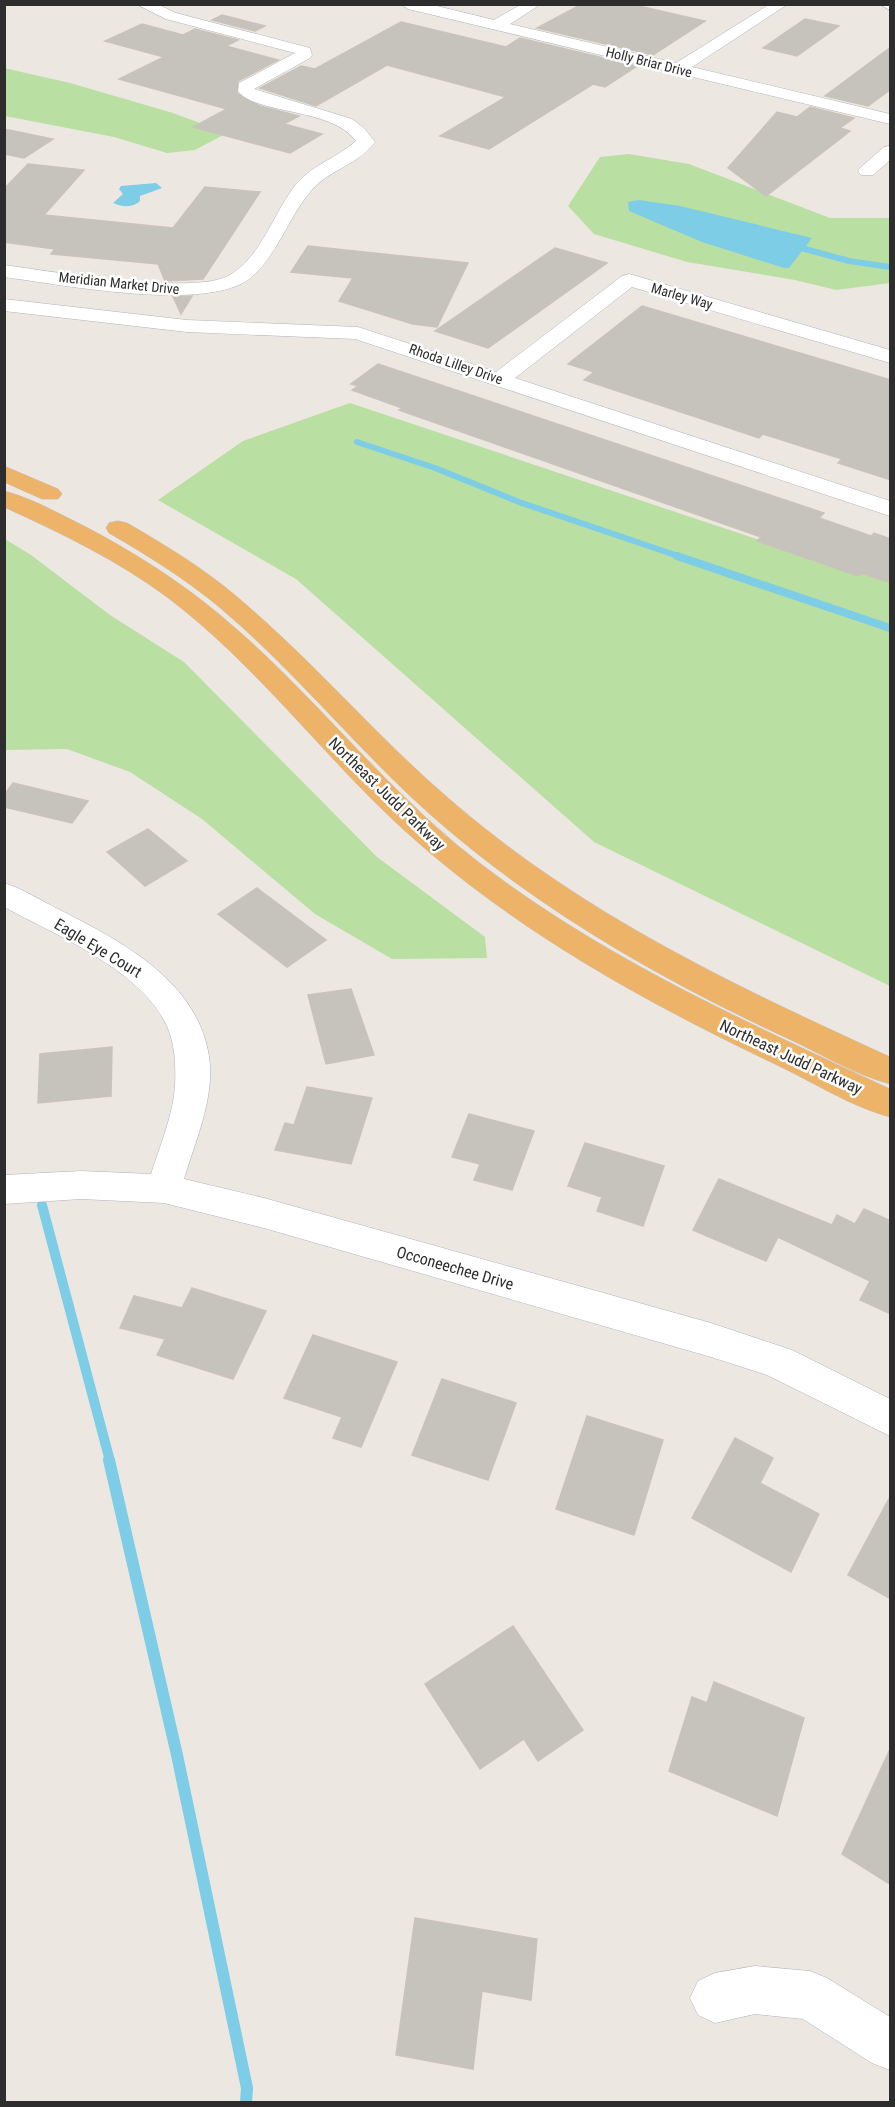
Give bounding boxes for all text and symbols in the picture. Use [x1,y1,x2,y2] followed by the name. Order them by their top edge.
[604,44,694,81] street label: Holly Briar Drive
[58,269,180,297] street label: Meridian Market Drive
[649,280,715,312] street label: Marley Way
[407,341,505,388] street label: Rhoda Lilley Drive
[325,733,449,855] street label: Northeast Judd Parkway
[51,914,145,982] street label: Eagle Eye Court
[717,1016,865,1098] street label: Northeast Judd Parkway
[394,1242,516,1294] street label: Occoneechee Drive

